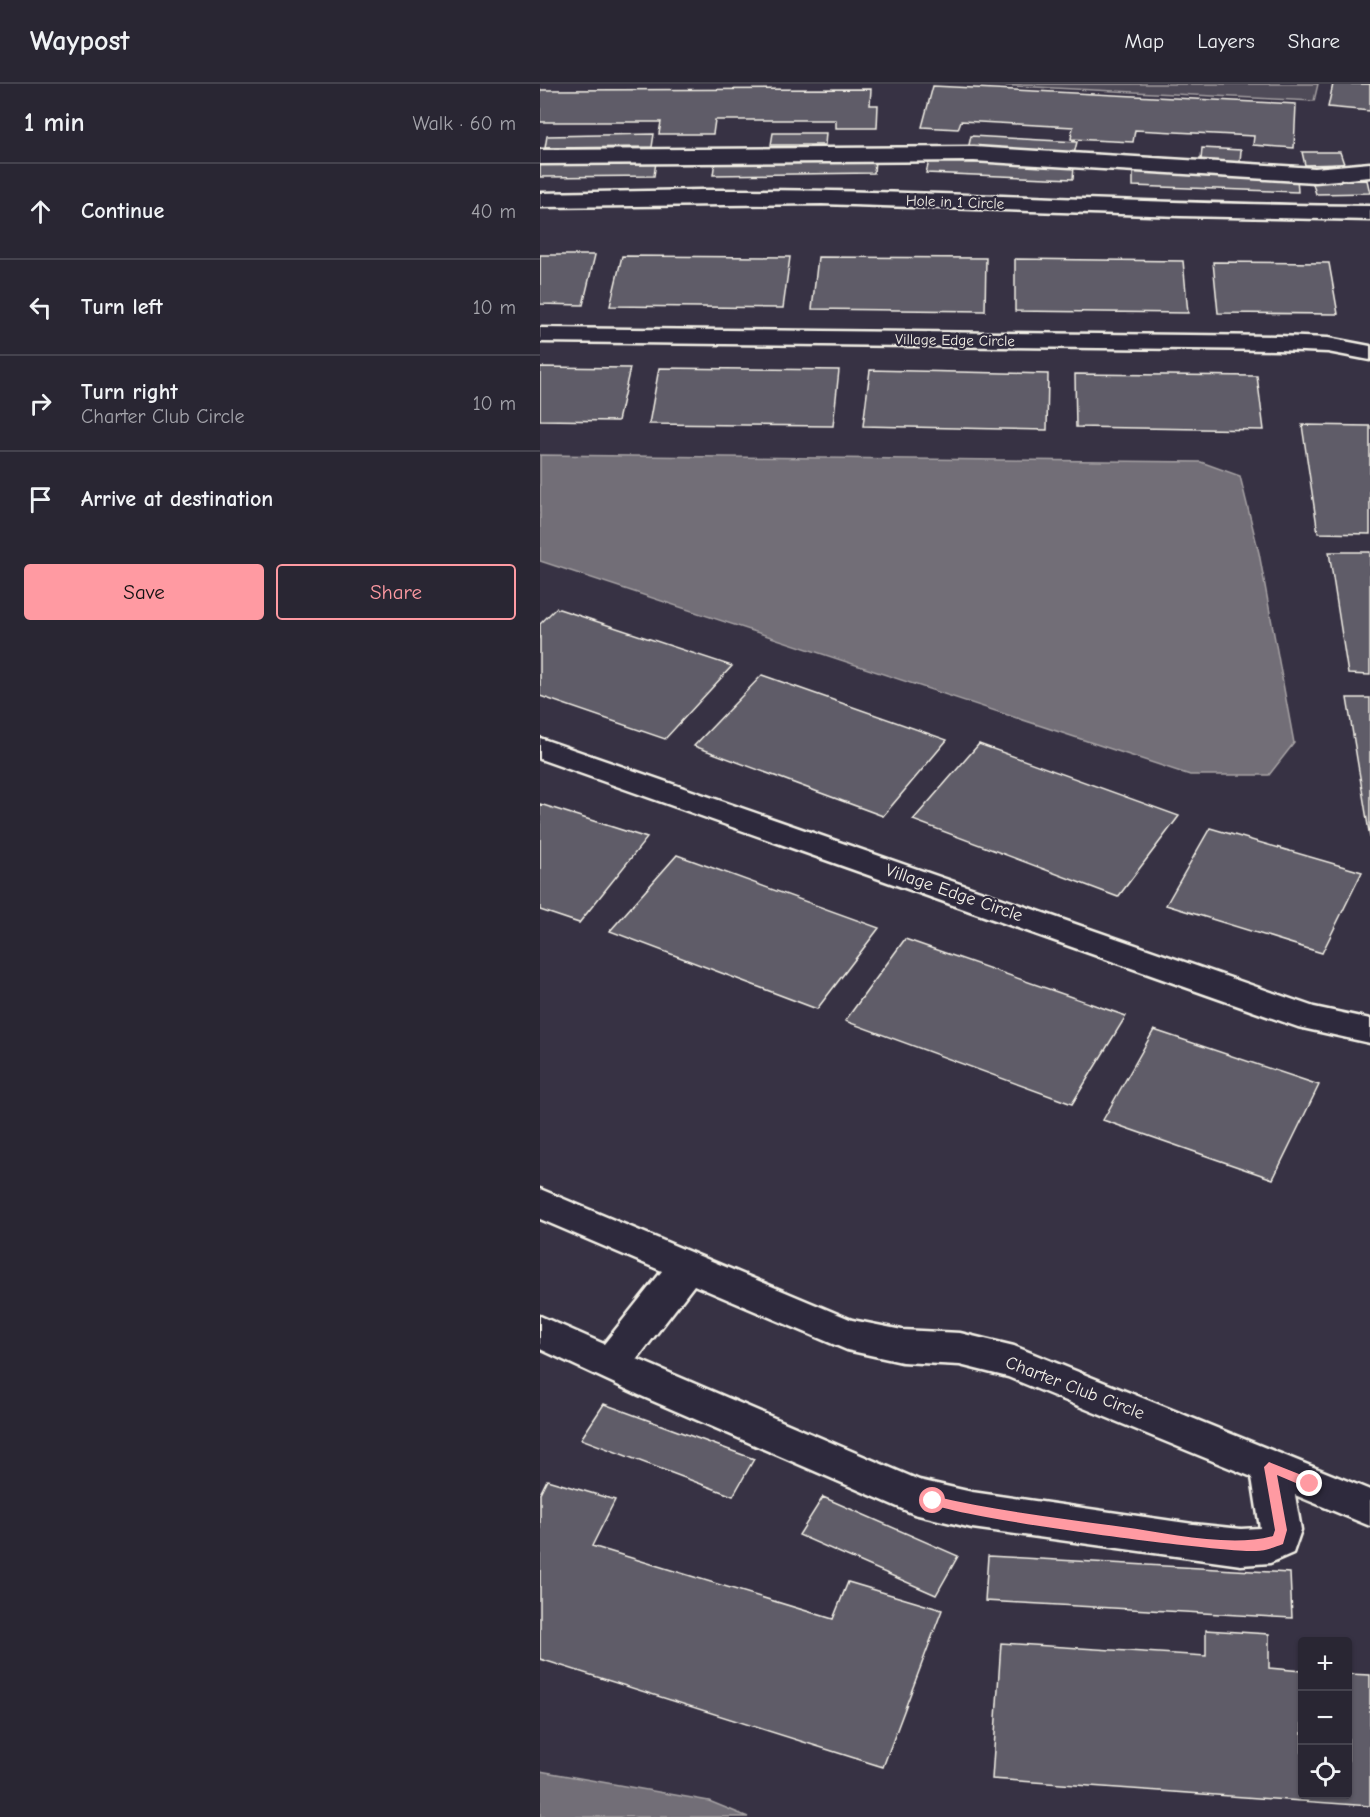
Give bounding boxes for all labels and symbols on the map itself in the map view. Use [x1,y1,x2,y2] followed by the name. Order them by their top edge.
[906,191,1005,213] street label: Hole in 1 Circle
[895,330,1016,350] street label: Village Edge Circle
[883,860,1025,926] street label: Village Edge Circle
[1003,1352,1147,1424] street label: Charter Club Circle
[1296,1470,1322,1496] route end
[919,1487,945,1513] route start

